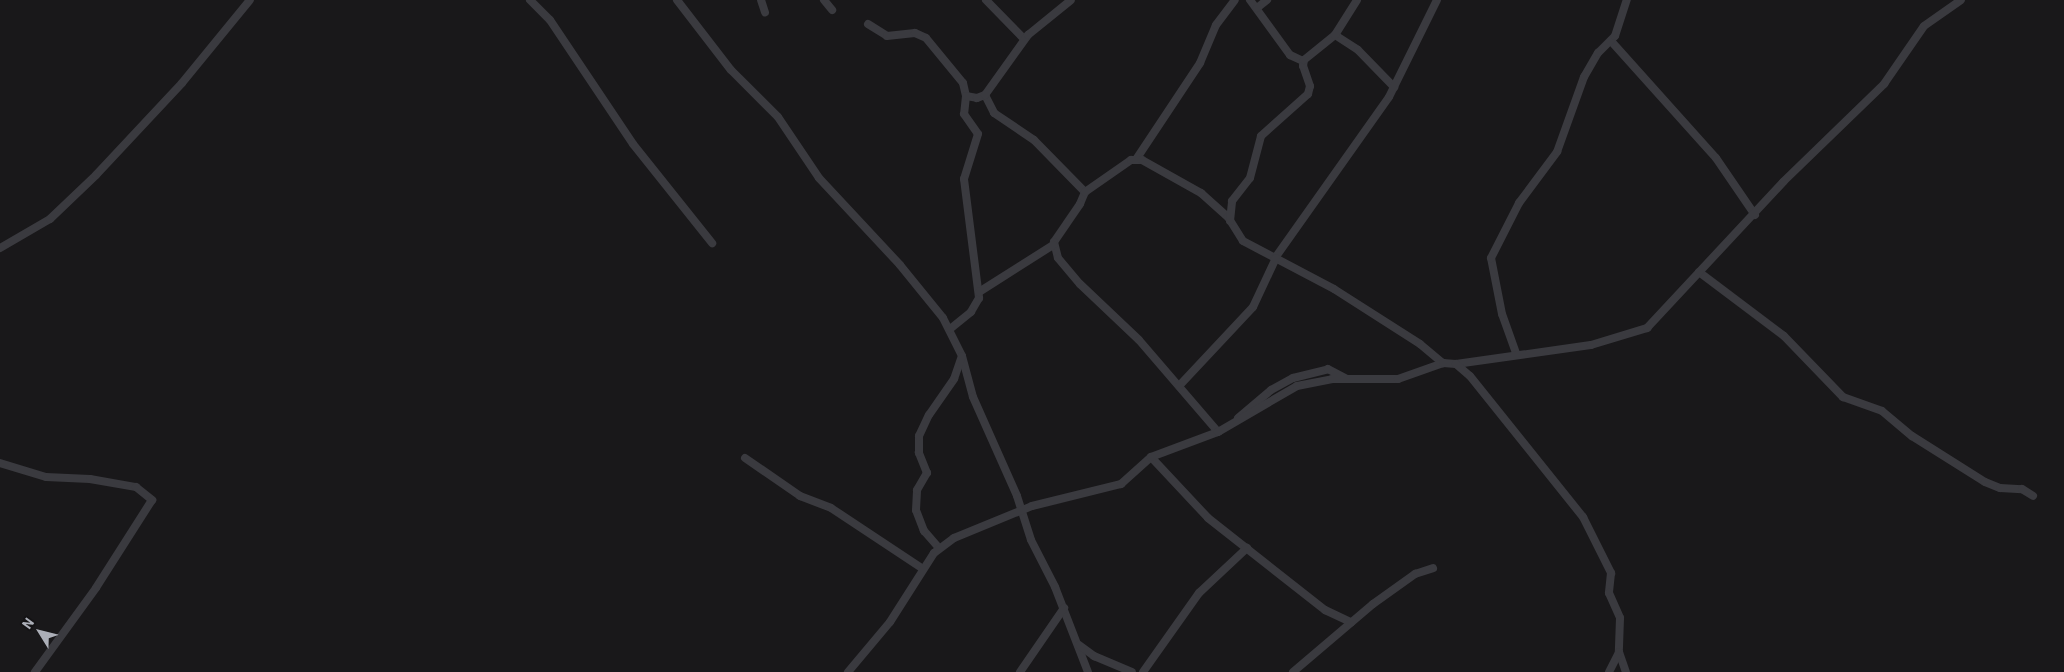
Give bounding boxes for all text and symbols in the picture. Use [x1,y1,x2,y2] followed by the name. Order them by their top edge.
[15,607,65,657] north arrow
[18,614,37,632] text: N

